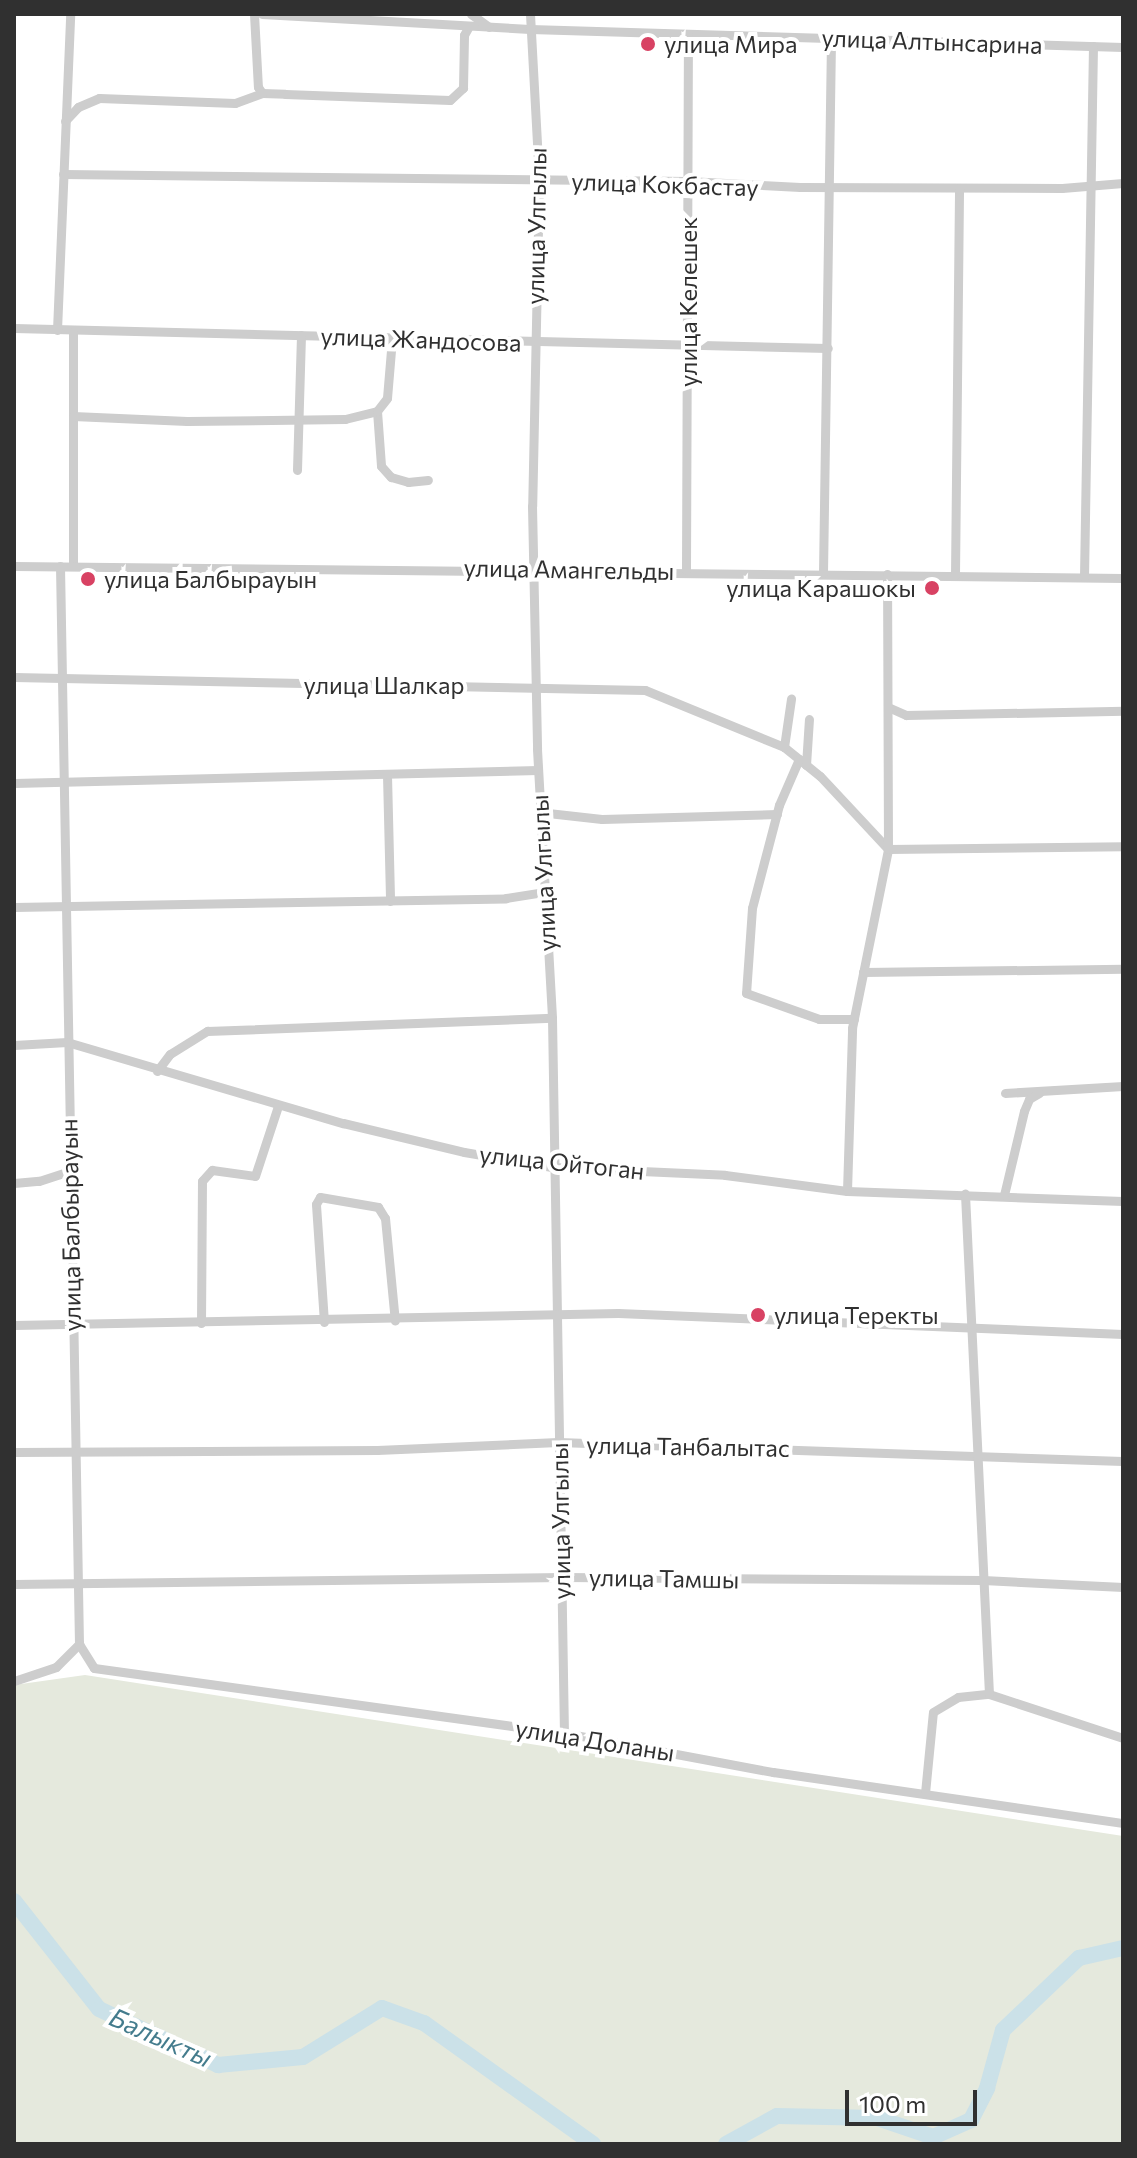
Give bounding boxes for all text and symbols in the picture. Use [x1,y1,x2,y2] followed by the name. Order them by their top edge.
[821,23,1043,59] street label: улица Алтынсарина
[664,30,797,58] place label: улица Мира
[639,35,657,53] marker: улица Мира
[520,147,552,305] street label: улица Улгылы
[571,166,759,202] street label: улица Кокбастау
[674,217,702,387] street label: улица Келешек
[320,321,522,357] street label: улица Жандосова
[463,553,675,585] street label: улица Амангельды
[104,565,317,593] place label: улица Балбырауын
[79,570,97,588] marker: улица Балбырауын
[726,574,916,602] place label: улица Карашокы
[923,579,941,597] marker: улица Карашокы
[304,671,464,699] street label: улица Шалкар
[525,794,561,952] street label: улица Улгылы
[54,1118,86,1332] street label: улица Балбырауын
[478,1139,646,1185] street label: улица Ойтоган
[774,1301,939,1329] place label: улица Теректы
[749,1306,767,1324] marker: улица Теректы
[586,1430,790,1462] street label: улица Танбалытас
[544,1442,576,1600] street label: улица Улгылы
[589,1562,739,1594] street label: улица Тамшы
[513,1713,677,1767] street label: улица Доланы
[105,2001,217,2073] water label: Балыкты
[849,2074,981,2124] scale bar
[859,2089,926,2118] text: 100 m

